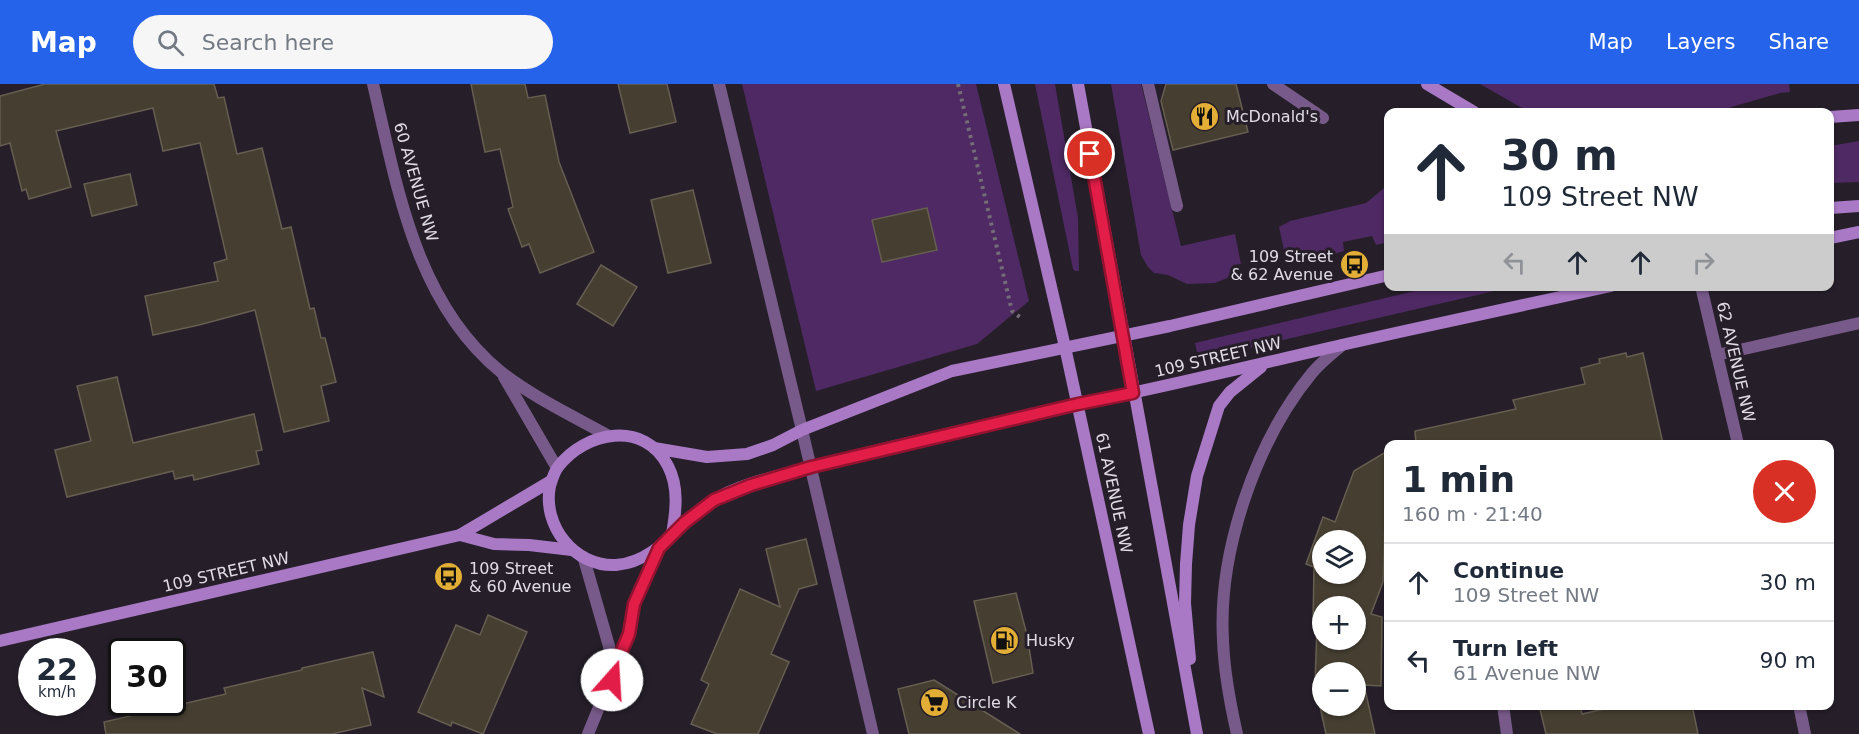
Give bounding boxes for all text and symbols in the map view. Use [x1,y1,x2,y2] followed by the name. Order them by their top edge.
[133,15,553,69] search box
[30,26,97,59] text: Map
[154,26,187,59] icon: search
[202,30,334,55] text: Search here
[1589,30,1633,54] text: Map
[1666,30,1735,54] text: Layers
[1768,30,1829,54] text: Share
[1189,100,1221,132] restaurant icon: McDonald's
[1226,107,1318,126] place label: McDonald's
[390,120,442,244] street label: 60 AVENUE NW
[1064,128,1115,179] pin
[1501,131,1618,180] text: 30 m
[1402,132,1480,210] icon: ahead
[1073,137,1106,170] icon: arrive
[1501,181,1699,212] text: 109 Street NW
[1498,246,1531,279] icon: left
[1561,246,1594,279] icon: ahead
[1624,246,1657,279] icon: ahead
[1687,246,1720,279] icon: right
[1231,247,1333,284] place label: 109 Street & 62 Avenue
[1338,249,1370,281] bus stop icon: 109 Street & 62 Avenue
[1713,300,1759,424] street label: 62 AVENUE NW
[1153,333,1283,381] street label: 109 STREET NW
[1092,431,1136,555] street label: 61 AVENUE NW
[1402,459,1515,500] text: 1 min
[1753,460,1816,523] button: close
[1402,502,1543,526] text: 160 m · 21:40
[1312,530,1366,716] map controls
[1312,530,1366,584] button: layers
[161,548,291,596] street label: 109 STREET NW
[1453,558,1564,583] text: Continue
[469,559,571,596] place label: 109 Street & 60 Avenue
[432,561,464,593] bus stop icon: 109 Street & 60 Avenue
[1402,566,1435,599] icon: ahead
[1760,570,1816,595] text: 30 m
[1453,583,1599,607] text: 109 Street NW
[1312,596,1366,650] button: +
[989,624,1021,656] fuel station icon: Husky
[1026,631,1075,650] place label: Husky
[1453,636,1558,661] text: Turn left
[108,638,186,716] speed limit sign: 30
[1402,644,1435,677] icon: left
[580,648,644,712] position arrow
[1760,648,1816,673] text: 90 m
[36,652,78,687] text: 22
[1453,661,1600,685] text: 61 Avenue NW
[1312,662,1366,716] button: −
[38,683,76,701] text: km/h
[919,686,951,718] supermarket icon: Circle K
[956,693,1017,712] place label: Circle K

